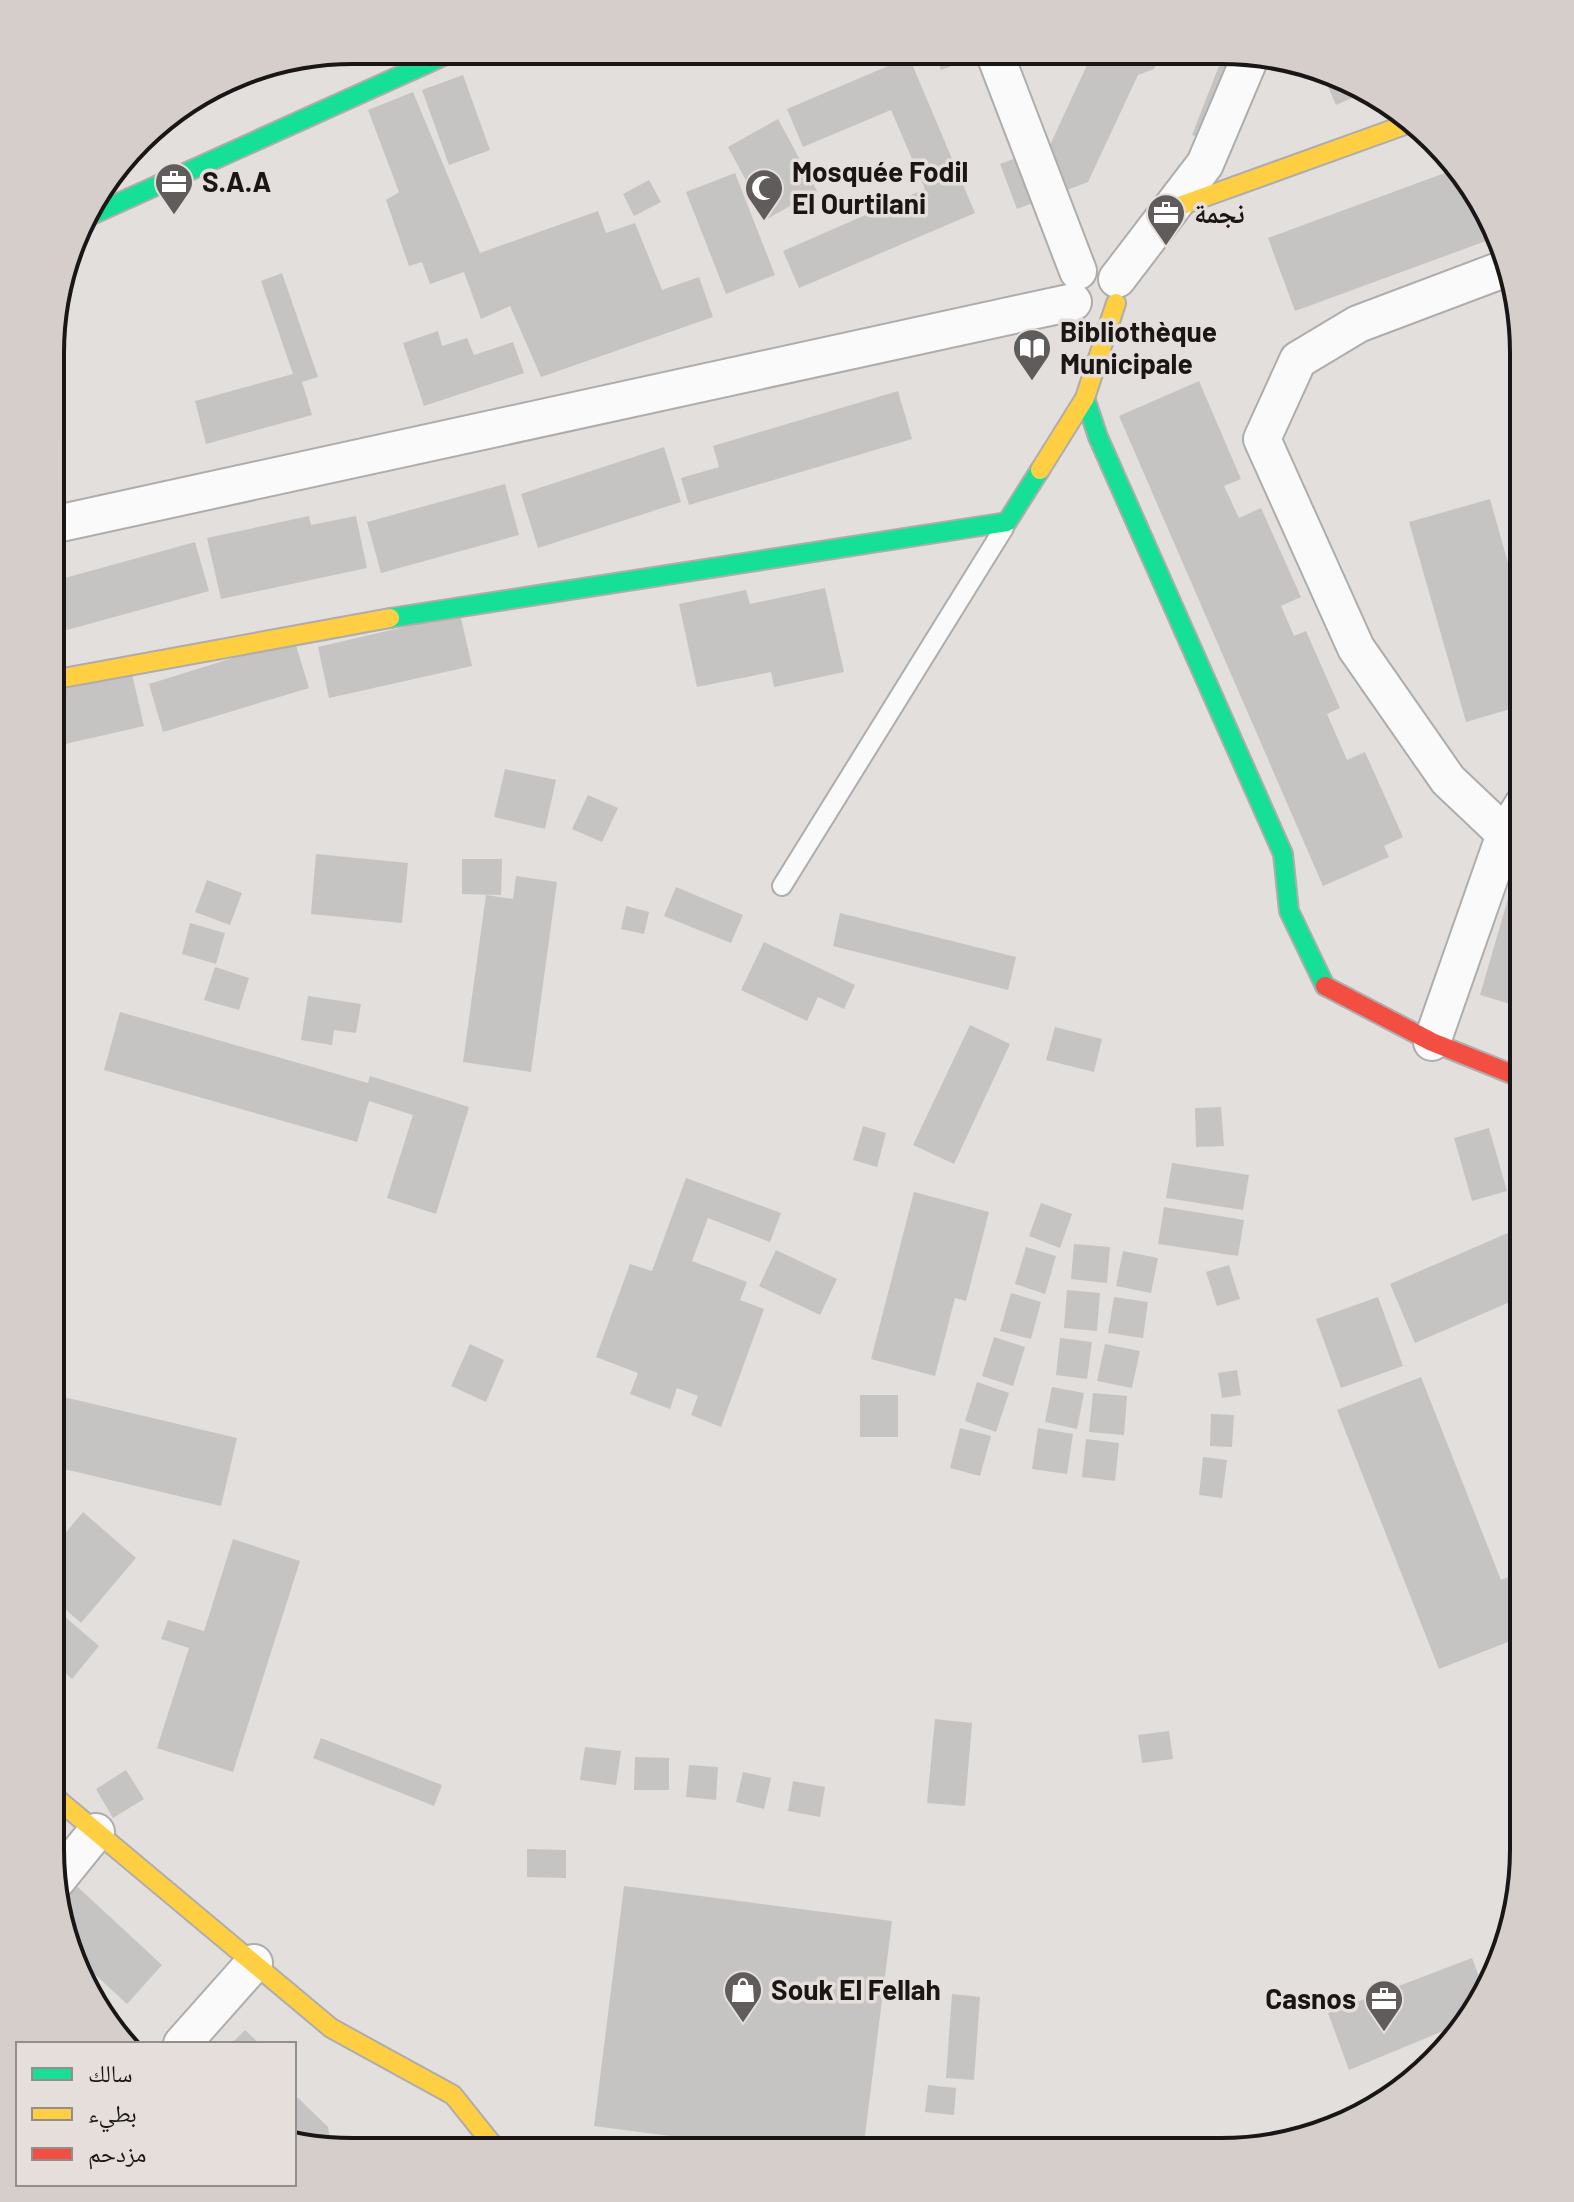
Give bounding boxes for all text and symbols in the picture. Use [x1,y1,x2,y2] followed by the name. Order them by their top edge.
[792,154,968,220] place label: Mosquée Fodil El Ourtilani
[153,161,195,216] office icon: S.A.A
[202,164,271,198] place label: S.A.A
[743,167,785,222] mosque icon: Mosquée Fodil El Ourtilani
[1145,192,1187,247] office icon: نجمة
[1194,195,1245,229] place label: نجمة
[1060,314,1217,380] place label: Bibliothèque Municipale
[1011,327,1053,382] library icon: Bibliothèque Municipale
[722,1969,764,2024] shop icon: Souk El Fellah
[771,1972,941,2006] place label: Souk El Fellah
[1363,1978,1405,2033] office icon: Casnos
[1265,1981,1356,2015] place label: Casnos
[16,2042,296,2186] legend
[88,2058,133,2087] text: سالك
[88,2098,137,2133] text: بطيء
[88,2138,147,2170] text: مزدحم

